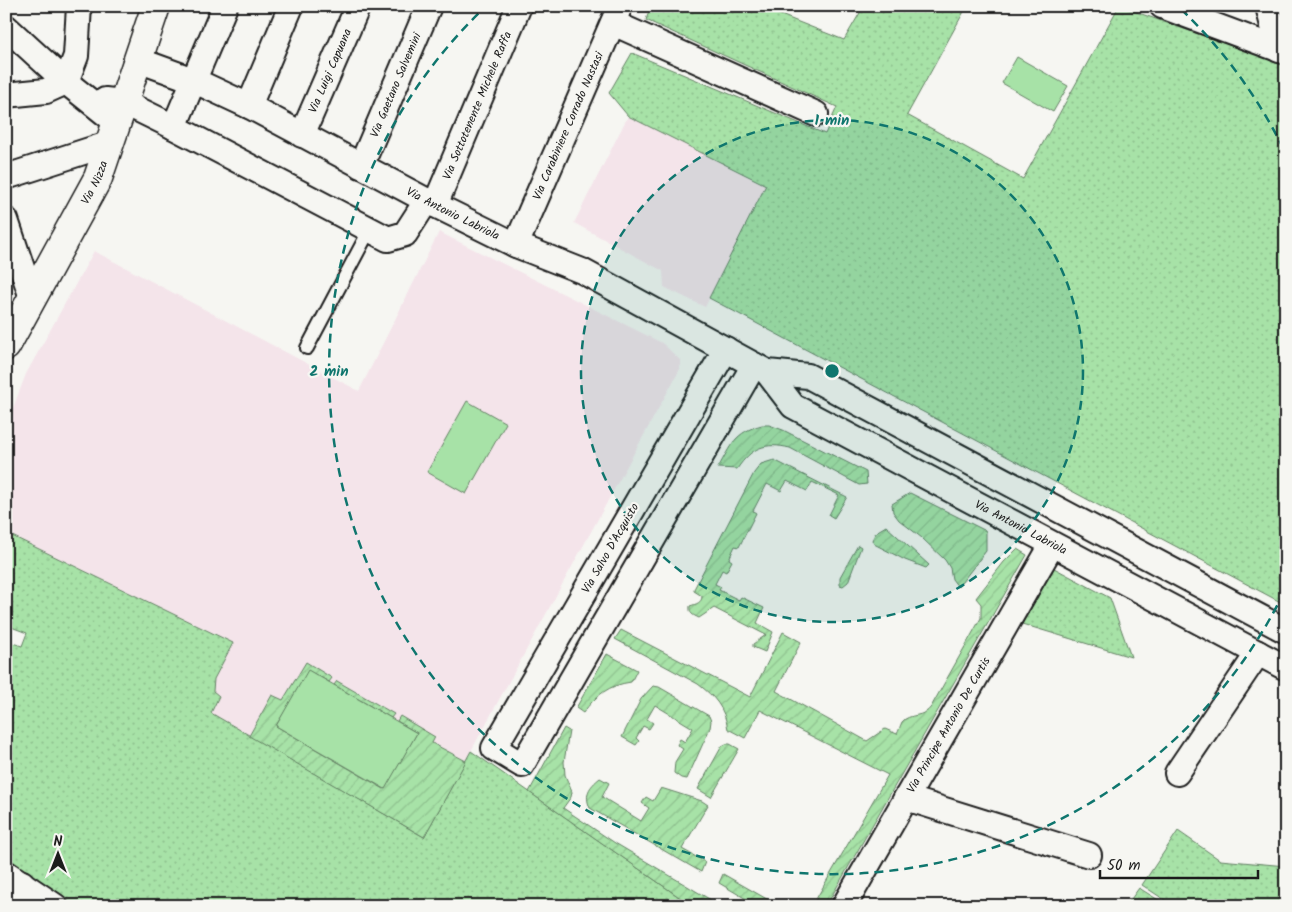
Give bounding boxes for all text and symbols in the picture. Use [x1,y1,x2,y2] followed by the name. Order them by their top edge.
[304,25,357,116] street label: Via Luigi Capuana
[438,28,517,183] street label: Via Sottotenente Michele Raffa
[365,29,427,141] street label: Via Gaetano Salvemini
[528,48,609,203] street label: Via Carabiniere Corrado Nastasi
[815,109,849,133] text: 1 min
[76,158,113,208] street label: Via Nizza
[403,182,503,246] street label: Via Antonio Labriola
[309,360,349,384] text: 2 min
[823,362,841,380] centre of rings
[971,495,1071,560] street label: Via Antonio Labriola
[577,500,644,597] street label: Via Salvo D'Acquisto
[902,653,996,797] street label: Via Principe Antonio De Curtis
[32,830,82,880] north arrow
[54,831,63,853] text: N
[1100,847,1257,879] scale bar
[1107,854,1141,878] text: 50 m

